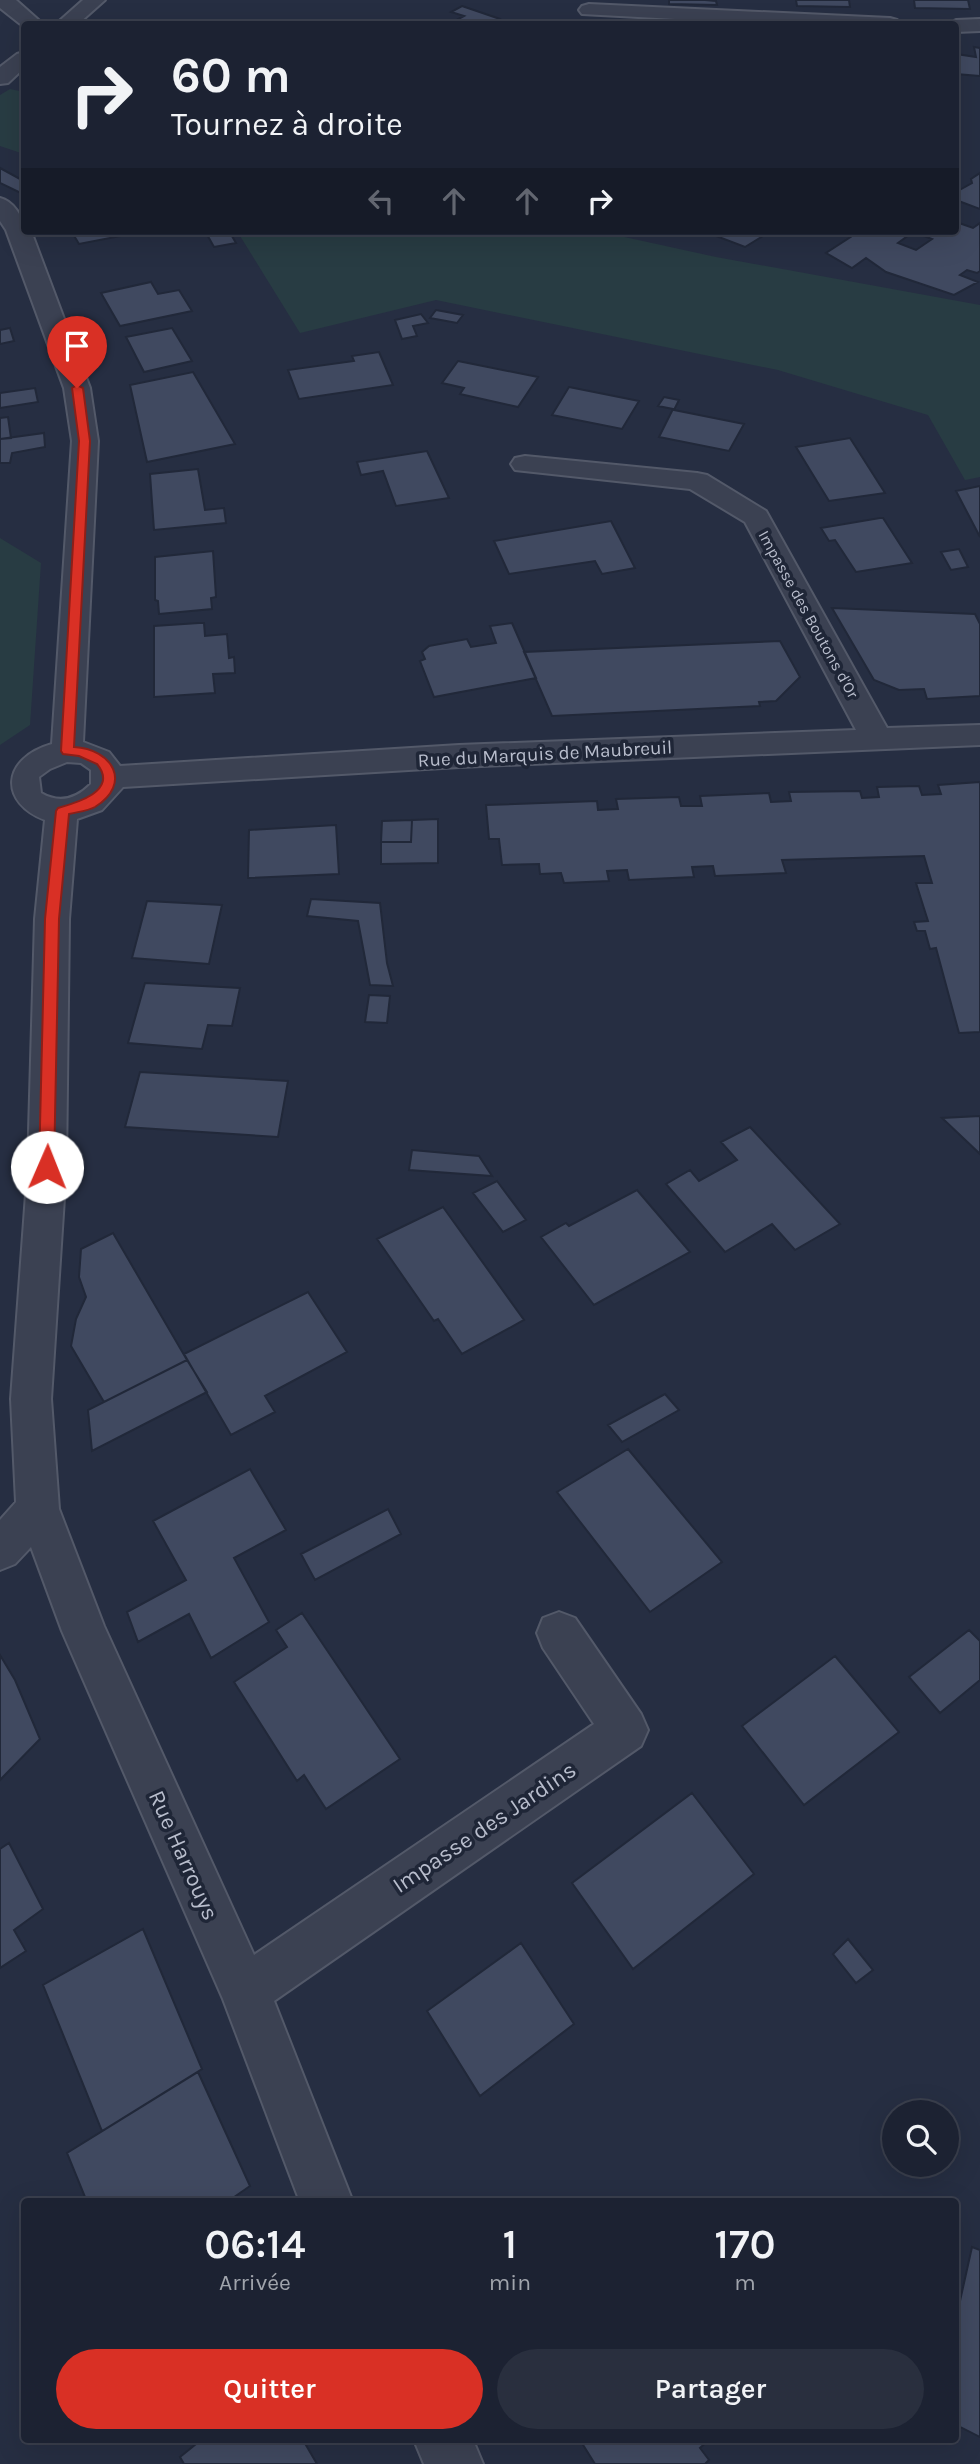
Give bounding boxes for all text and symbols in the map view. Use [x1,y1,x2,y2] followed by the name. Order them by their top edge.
[171,47,291,104] text: 60 m
[56,49,147,140] icon: right
[171,106,403,143] text: Tournez à droite
[362,182,400,220] icon: left
[435,182,473,220] icon: ahead
[508,182,546,220] icon: ahead
[581,182,619,220] icon: right
[47,316,107,388] pin
[58,327,96,365] icon: arrive
[754,527,863,702] street label: Impasse des Boutons d'Or
[417,736,673,772] street label: Rue du Marquis de Maubreuil
[10,1130,84,1204] position arrow
[388,1756,581,1899] street label: Impasse des Jardins
[143,1786,224,1924] street label: Rue Harrouys
[882,2100,959,2177] map controls
[882,2100,959,2177] button: search
[204,2219,306,2269] text: 06:14
[503,2219,517,2269] text: 1
[714,2219,776,2269] text: 170
[219,2269,291,2296] text: Arrivée
[489,2269,531,2296] text: min
[734,2269,756,2296] text: m
[56,2349,483,2429] button: Quitter
[497,2349,924,2429] button: Partager

